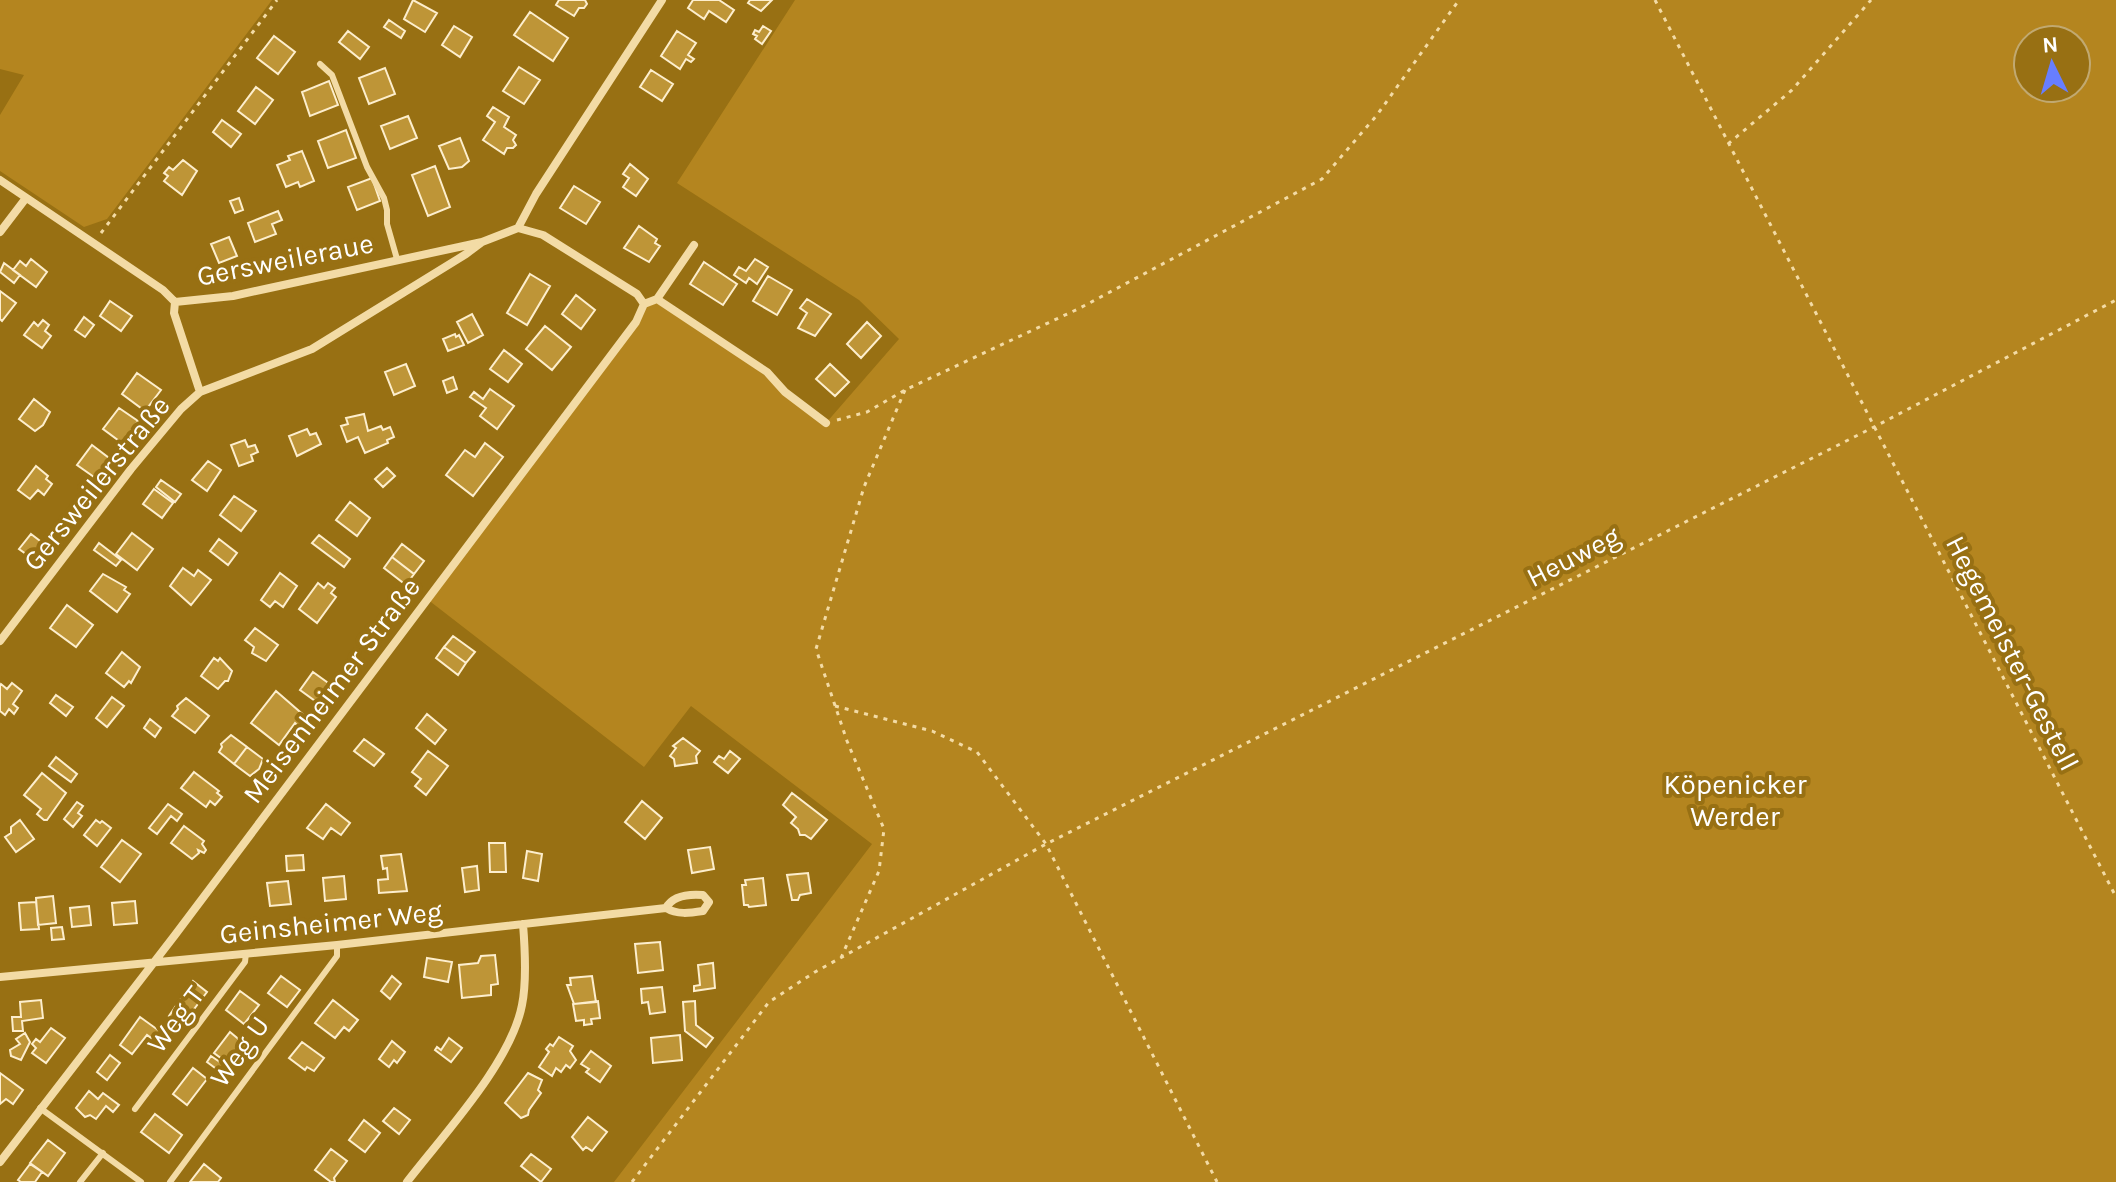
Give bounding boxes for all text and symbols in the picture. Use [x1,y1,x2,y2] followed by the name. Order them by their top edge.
[2012,24,2092,104] north arrow
[2041,31,2059,59] text: N
[194,226,376,293] street label: Gersweileraue
[16,389,177,577] street label: Gersweilerstraße
[1521,519,1626,594] street label: Heuweg
[1939,530,2086,776] street label: Hegemeister-Gestell
[236,571,427,810] street label: Meisenheimer Straße
[1663,768,1807,833] park label: Köpenicker Werder
[218,894,444,951] street label: Geinsheimer Weg
[140,979,211,1059] street label: Weg T
[203,1010,276,1093] street label: Weg U

